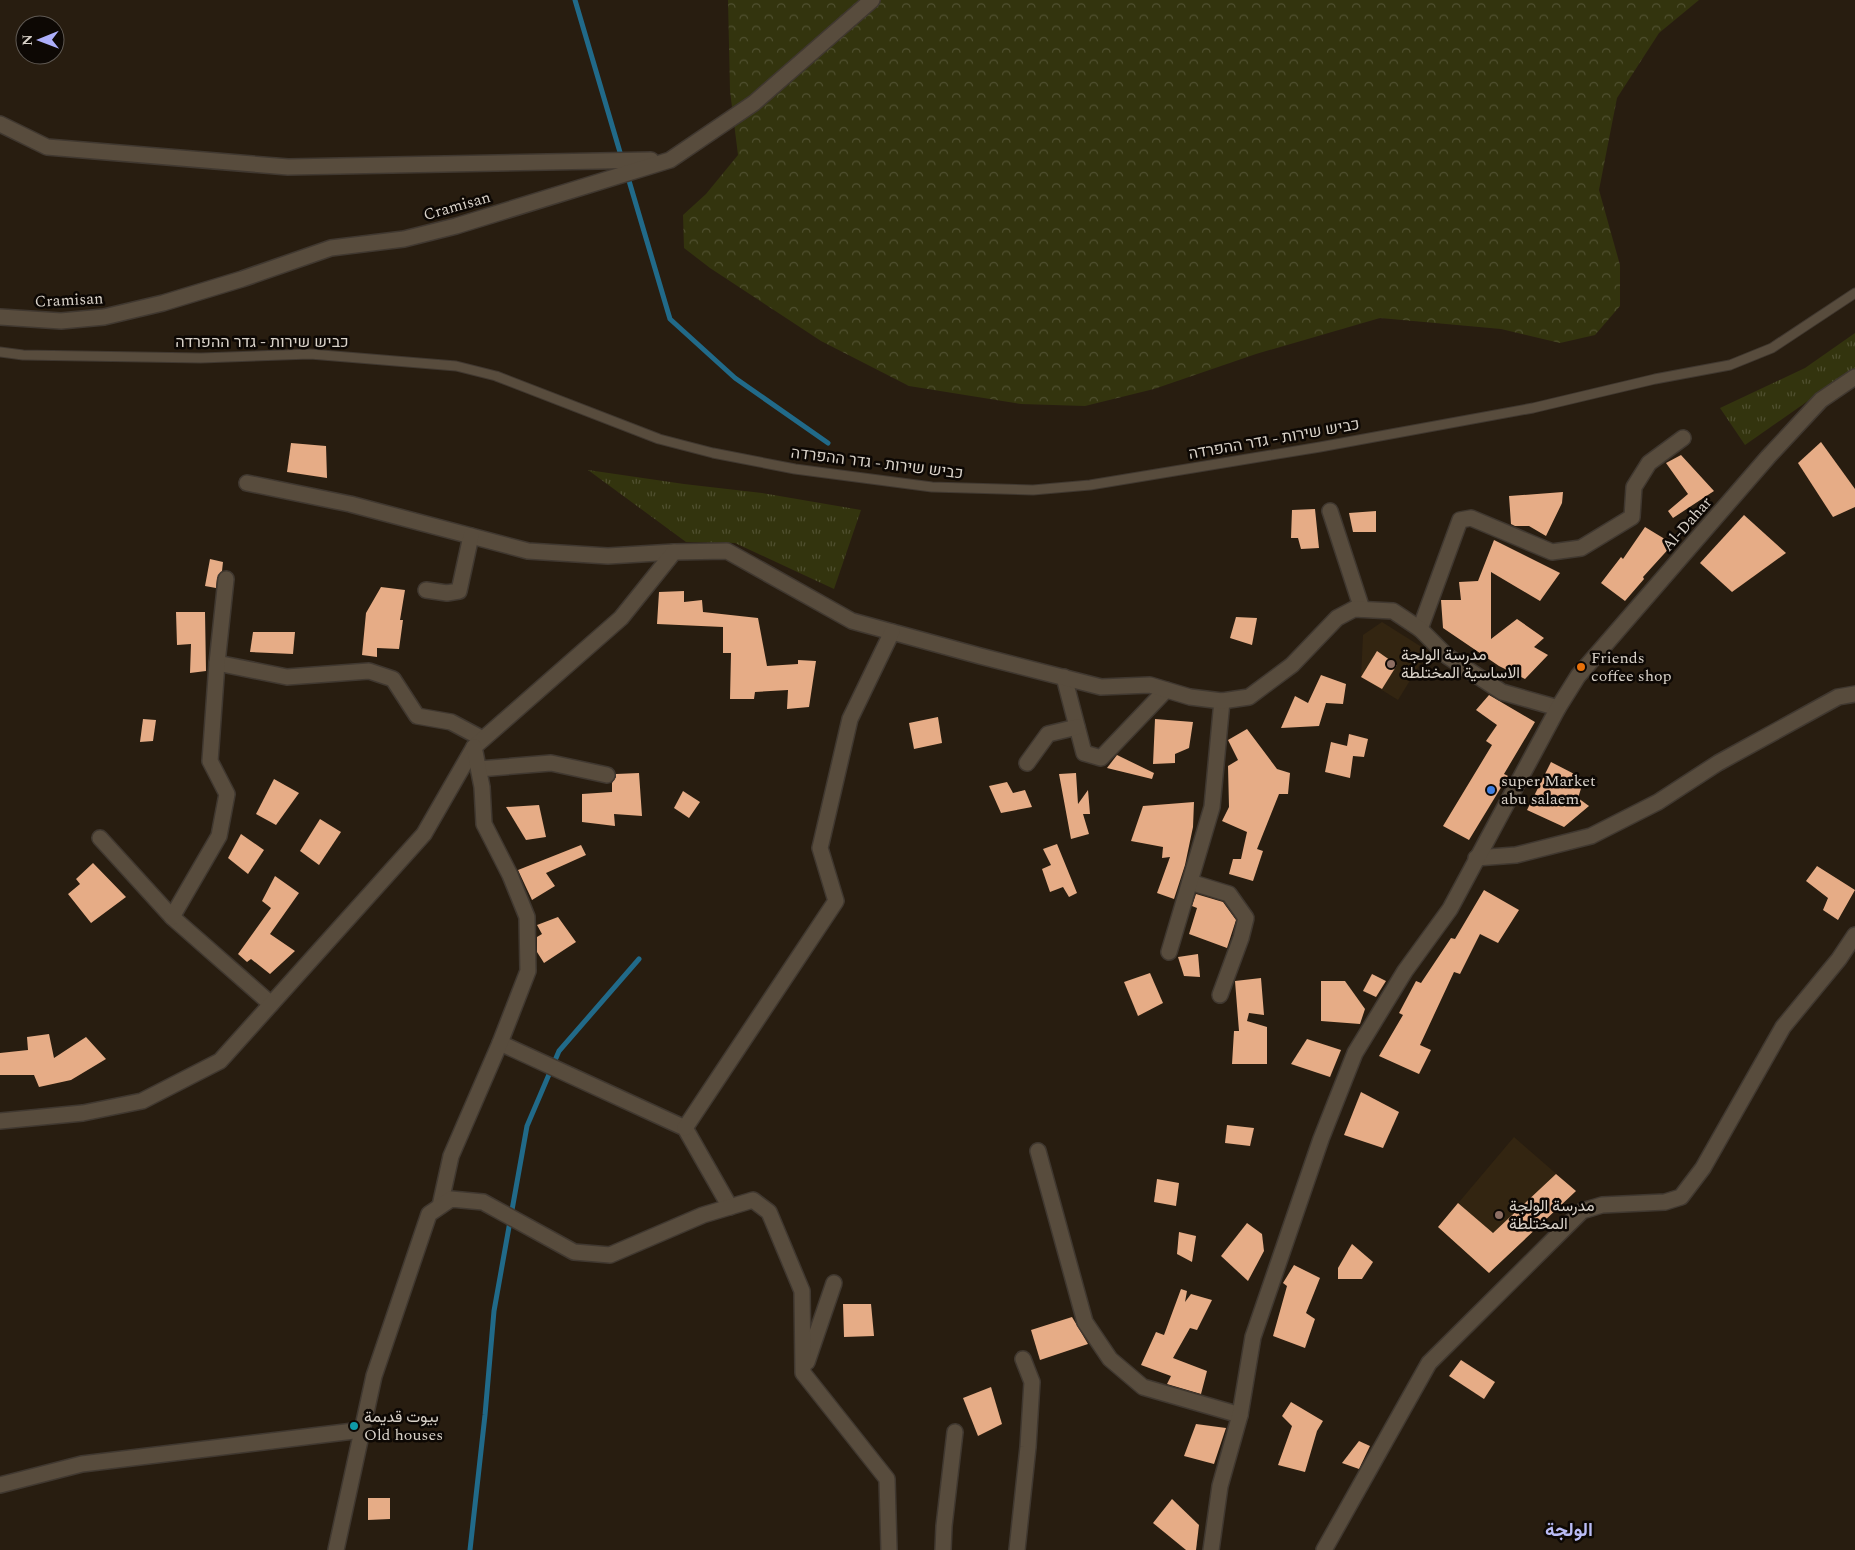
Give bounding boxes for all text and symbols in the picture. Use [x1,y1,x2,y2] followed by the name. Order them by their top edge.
[15,15,65,65] north arrow
[17,34,38,46] text: N
[421,185,493,227] street label: Cramisan
[34,286,104,314] street label: Cramisan
[175,330,349,354] street label: כביש שירות - גדר ההפרדה
[1186,412,1362,466] street label: כביש שירות - גדר ההפרדה
[789,441,965,485] street label: כביש שירות - גדר ההפרדה
[1656,491,1718,557] street label: Al-Dahar
[1401,643,1520,685] place label: مدرسة الولجة الاساسية المختلطة
[1591,646,1672,688] place label: Friends coffee shop
[1385,658,1397,670] marker: مدرسة الولجة الاساسية المختلطة
[1575,661,1587,673] marker: Friends coffee shop
[1501,769,1596,811] place label: super Market abu salaem
[1485,784,1497,796] marker: super Market abu salaem
[1509,1194,1594,1236] place label: مدرسة الولجة المختلطة
[1493,1209,1505,1221] marker: مدرسة الولجة المختلطة
[364,1405,443,1447] place label: بيوت قديمة Old houses
[348,1420,360,1432] marker: بيوت قديمة Old houses
[1545,1516,1593,1545] district label: الولجة

